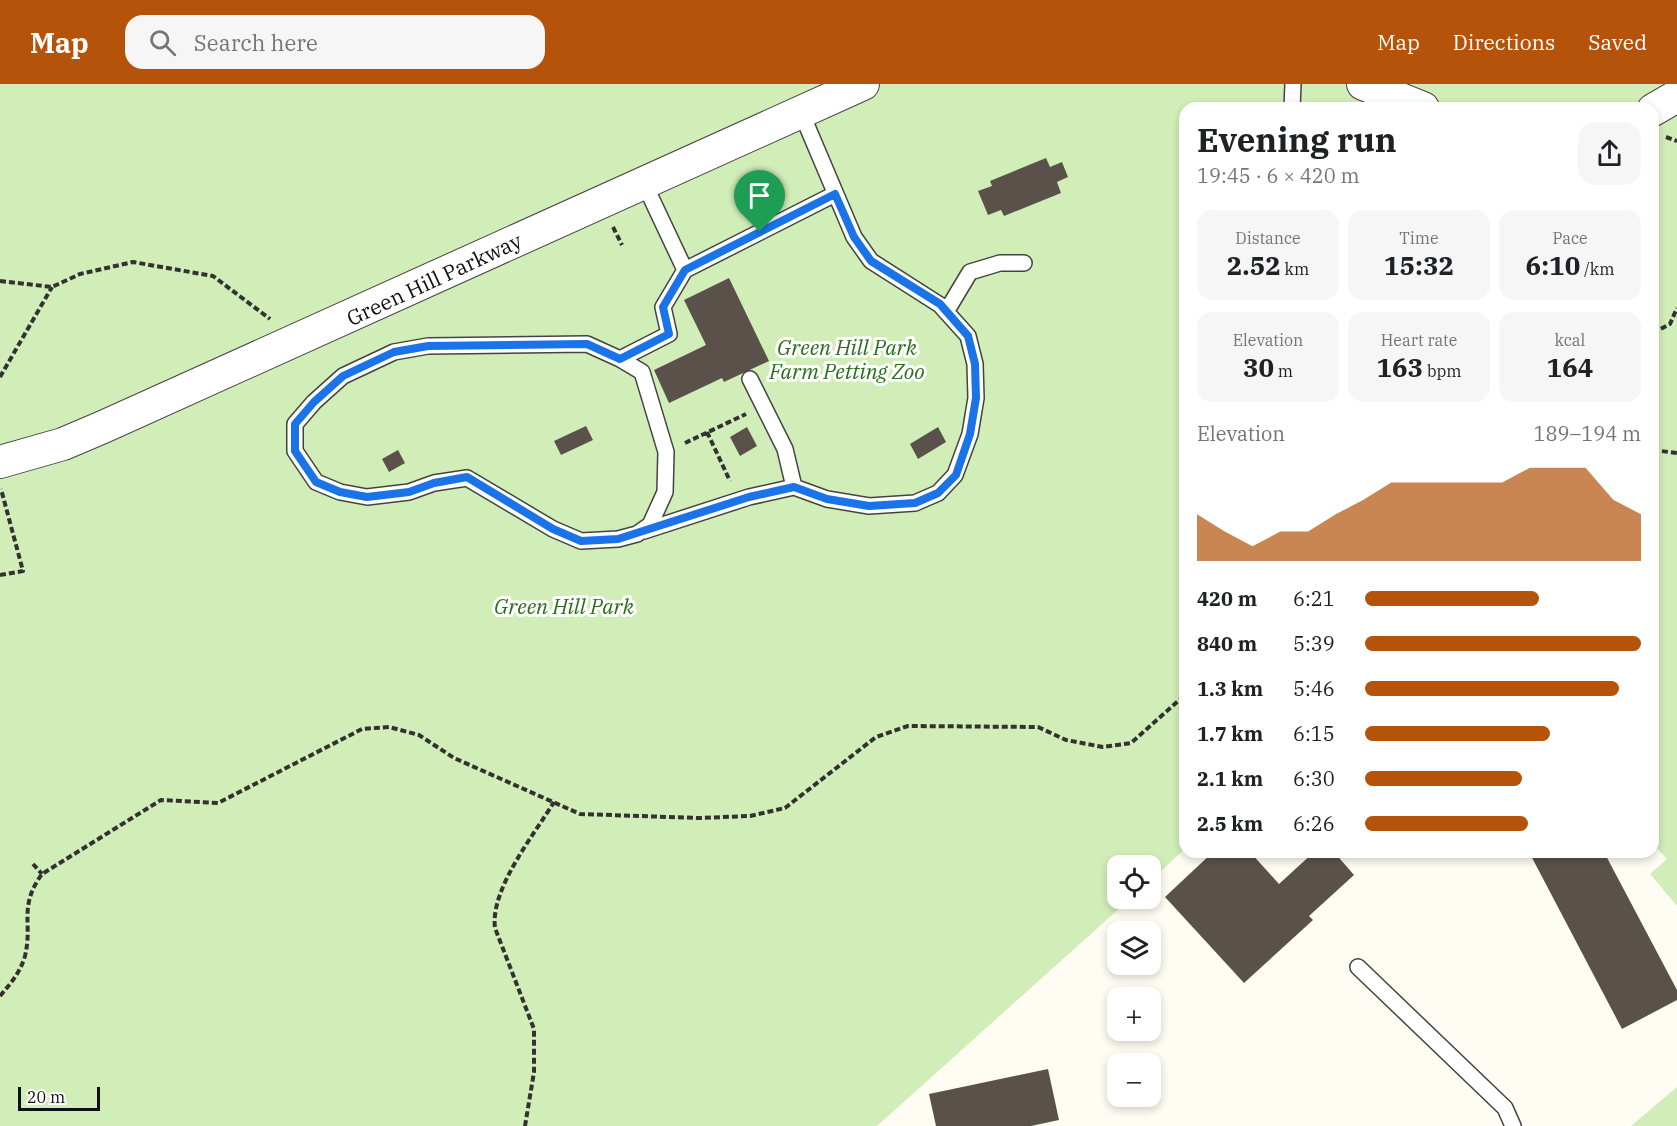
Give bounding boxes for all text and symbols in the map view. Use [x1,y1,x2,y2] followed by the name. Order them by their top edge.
[125,15,545,69] search box
[30,24,89,61] text: Map
[146,26,179,59] icon: search
[194,28,318,57] text: Search here
[1377,28,1420,56] text: Map
[1453,28,1555,56] text: Directions
[1588,28,1647,56] text: Saved
[1197,118,1397,161] text: Evening run
[1578,122,1641,185] button: share
[1197,162,1360,189] text: 19:45 · 6 × 420 m
[734,170,785,232] pin
[743,179,776,212] icon: arrive
[342,226,527,332] street label: Green Hill Parkway
[1235,228,1301,248] text: Distance
[1399,228,1439,248] text: Time
[1552,228,1588,248] text: Pace
[1227,248,1281,282] text: 2.52
[1384,248,1454,282] text: 15:32
[1526,248,1580,282] text: 6:10
[1281,259,1309,279] text: km
[1580,259,1614,279] text: /km
[1233,330,1303,350] text: Elevation
[1381,330,1457,350] text: Heart rate
[1555,330,1585,350] text: kcal
[768,333,925,385] park label: Green Hill Park Farm Petting Zoo
[1243,350,1274,384] text: 30
[1376,350,1423,384] text: 163
[1547,350,1593,384] text: 164
[1274,361,1293,381] text: m
[1423,361,1462,381] text: bpm
[1197,420,1285,447] text: Elevation
[1534,420,1641,447] text: 189–194 m
[1197,585,1257,612] text: 420 m
[1293,585,1335,612] text: 6:21
[494,592,635,620] park label: Green Hill Park
[1197,630,1257,657] text: 840 m
[1293,630,1335,657] text: 5:39
[1197,675,1263,702] text: 1.3 km
[1293,675,1335,702] text: 5:46
[1197,720,1263,747] text: 1.7 km
[1293,720,1335,747] text: 6:15
[1197,765,1263,792] text: 2.1 km
[1293,765,1335,792] text: 6:30
[1197,810,1263,837] text: 2.5 km
[1293,810,1335,837] text: 6:26
[1107,855,1161,1107] map controls
[1107,855,1161,909] button: locate
[1107,921,1161,975] button: layers
[1107,987,1161,1041] button: +
[1107,1053,1161,1107] button: −
[18,1084,100,1112] scale bar
[27,1087,65,1107] text: 20 m

